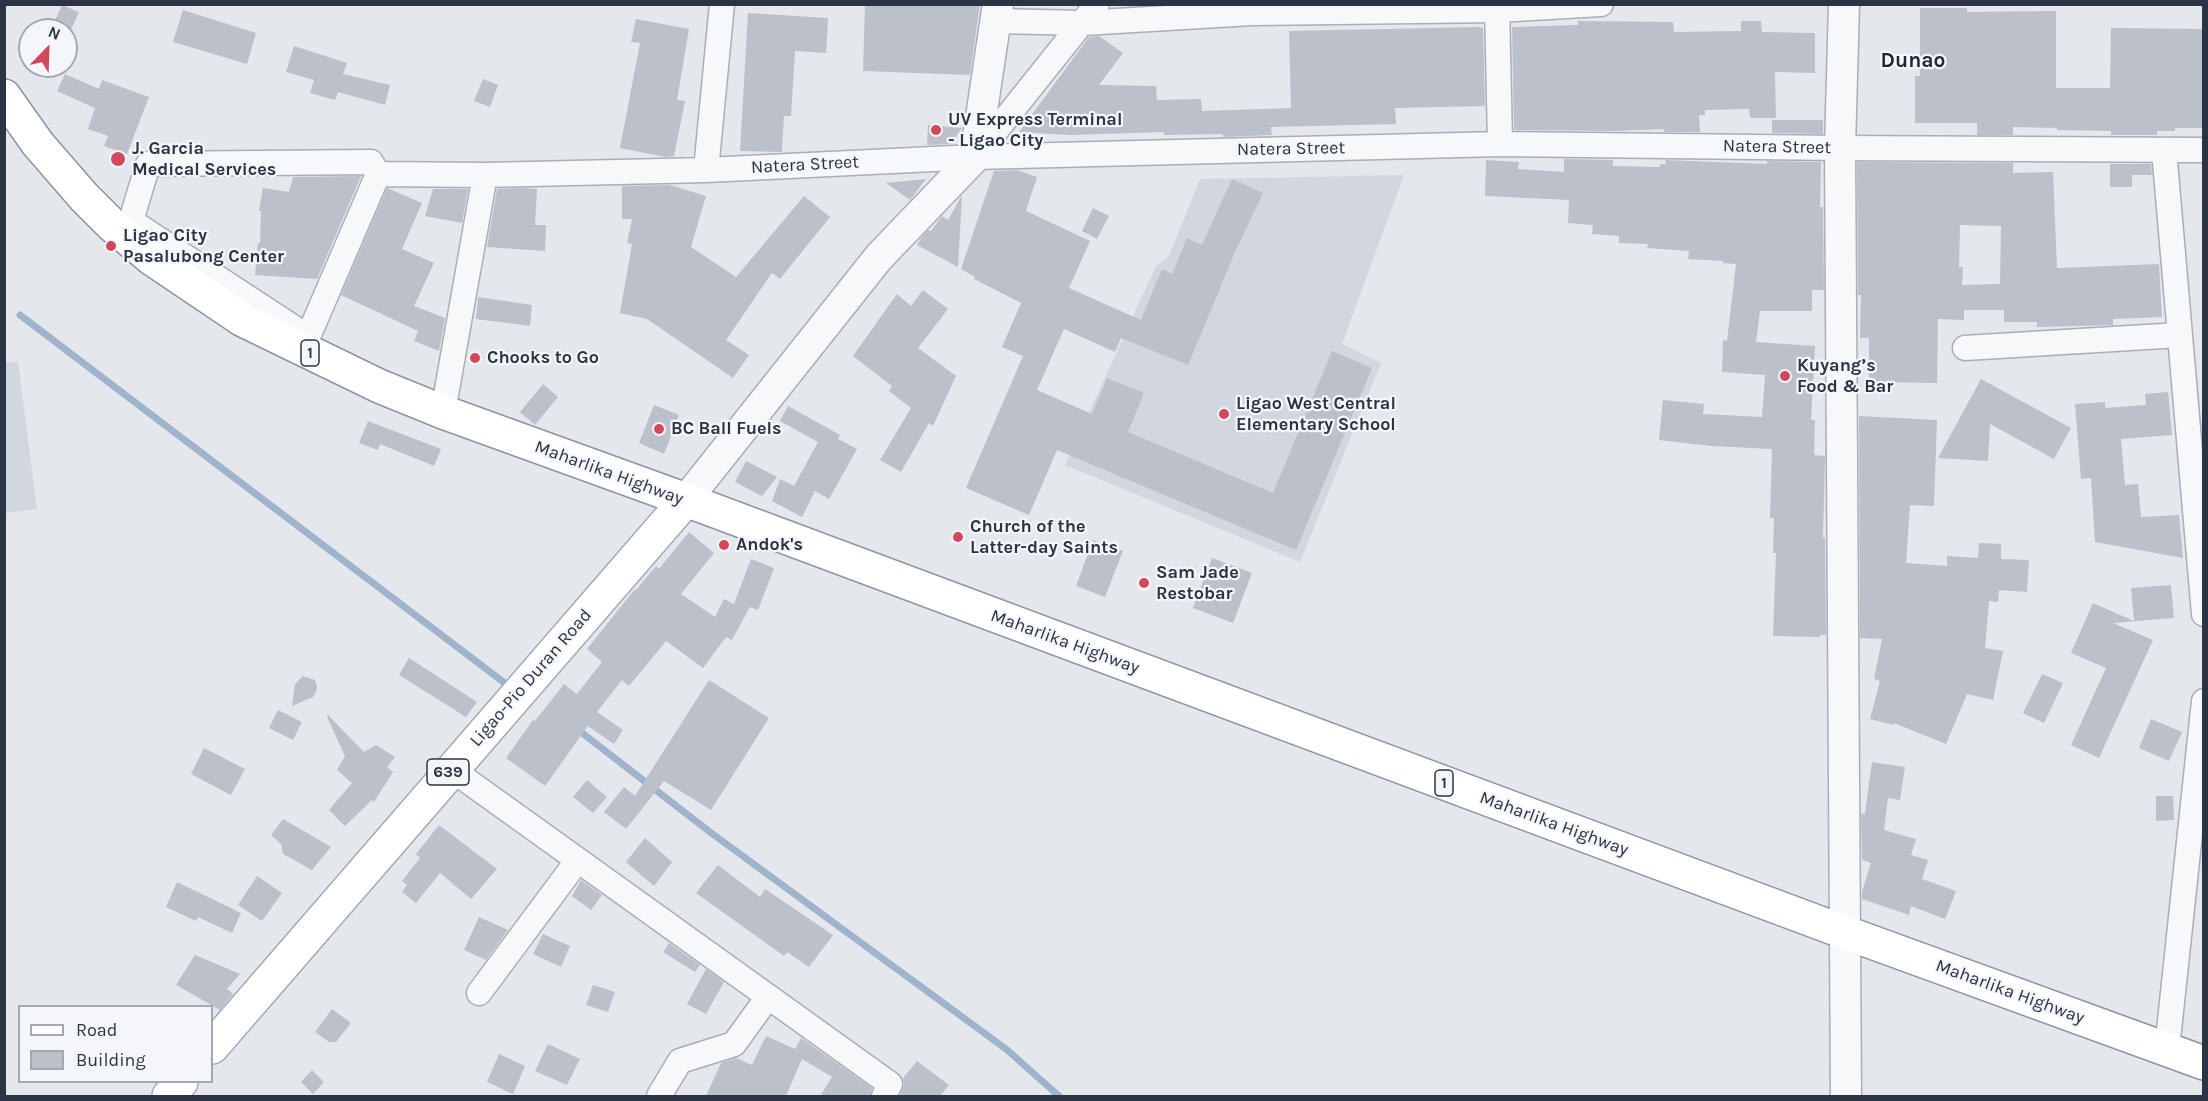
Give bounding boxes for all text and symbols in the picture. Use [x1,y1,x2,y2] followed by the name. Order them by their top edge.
[18,18,78,78] north arrow
[45,22,63,44] text: N
[1881,48,1945,74] district label: Dunao
[948,109,1122,152] place label: UV Express Terminal - Ligao City
[929,123,943,137] marker: UV Express Terminal - Ligao City
[1723,135,1831,159] street label: Natera Street
[1237,137,1345,161] street label: Natera Street
[132,138,276,180] place label: J. Garcia Medical Services
[109,150,127,168] marker: J. Garcia Medical Services
[750,151,860,179] street label: Natera Street
[123,225,284,268] place label: Ligao City Pasalubong Center
[104,239,118,253] marker: Ligao City Pasalubong Center
[301,340,319,366] road number: 1
[487,347,599,369] place label: Chooks to Go
[468,351,482,365] marker: Chooks to Go
[1797,355,1893,398] place label: Kuyang’s Food & Bar
[1778,369,1792,383] marker: Kuyang’s Food & Bar
[1236,393,1396,436] place label: Ligao West Central Elementary School
[1217,407,1231,421] marker: Ligao West Central Elementary School
[671,418,782,440] place label: BC Ball Fuels
[652,422,666,436] marker: BC Ball Fuels
[532,436,686,510] street label: Maharlika Highway
[970,516,1118,558] place label: Church of the Latter-day Saints
[951,530,965,544] marker: Church of the Latter-day Saints
[736,534,803,556] place label: Andok's
[717,538,731,552] marker: Andok's
[1156,562,1239,604] place label: Sam Jade Restobar
[1137,576,1151,590] marker: Sam Jade Restobar
[465,605,597,751] street label: Ligao-Pio Duran Road
[988,605,1142,679] street label: Maharlika Highway
[427,759,469,785] road number: 639
[1435,770,1453,796] road number: 1
[1477,787,1631,861] street label: Maharlika Highway
[1933,955,2087,1029] street label: Maharlika Highway
[18,1005,213,1083] legend
[76,1019,117,1041] text: Road
[76,1049,146,1071] text: Building

